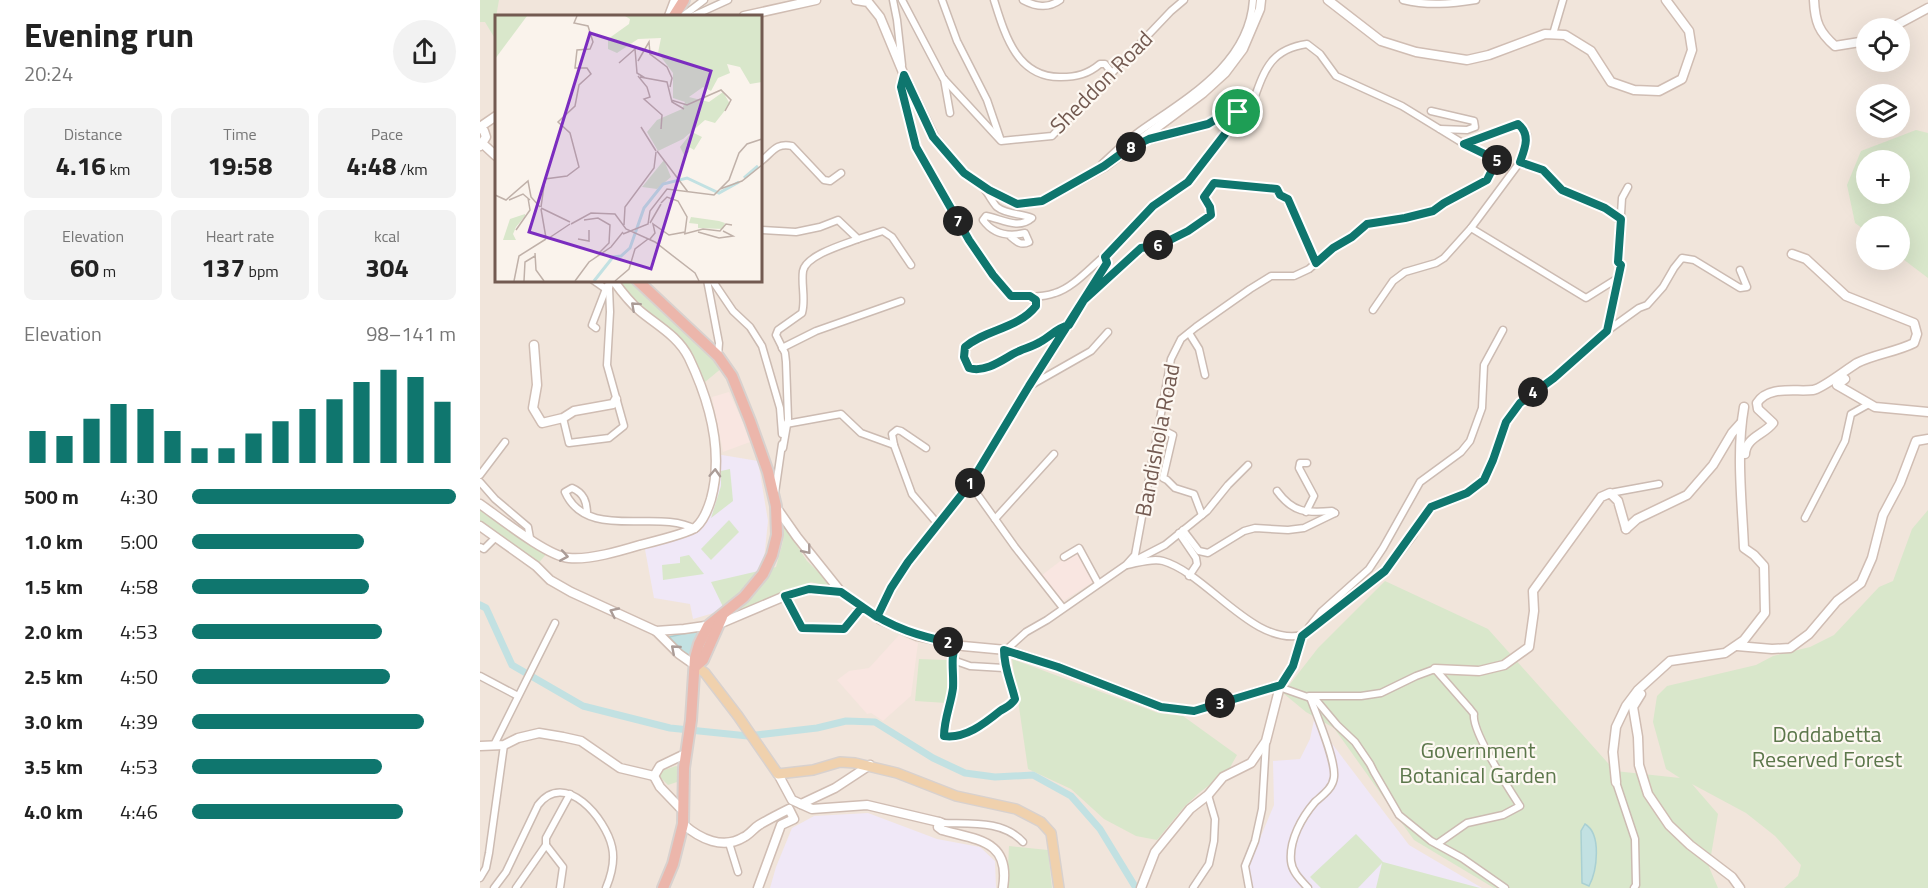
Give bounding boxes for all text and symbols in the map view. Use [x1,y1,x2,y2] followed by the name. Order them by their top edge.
[24,10,194,60] text: Evening run
[495,15,762,282] inset map
[1856,18,1910,270] map controls
[1856,18,1910,72] button: locate
[393,20,456,83] button: share
[1042,23,1160,141] street label: Sheddon Road
[24,58,73,89] text: 20:24
[1856,84,1910,138] button: layers
[1212,86,1263,137] pin
[1221,95,1254,128] icon: arrive
[64,122,122,146] text: Distance
[223,122,257,146] text: Time
[371,122,403,146] text: Pace
[1116,132,1146,162] pin: 8
[1127,135,1135,159] text: 8
[1482,145,1512,175] pin: 5
[56,146,106,185] text: 4.16
[208,146,272,185] text: 19:58
[346,146,397,185] text: 4:48
[1493,148,1501,172] text: 5
[1856,150,1910,204] button: +
[106,157,130,181] text: km
[397,157,428,181] text: /km
[943,206,973,236] pin: 7
[954,209,962,233] text: 7
[1856,216,1910,270] button: −
[62,224,124,248] text: Elevation
[206,224,274,248] text: Heart rate
[374,224,400,248] text: kcal
[1143,230,1173,260] pin: 6
[1154,233,1162,257] text: 6
[70,248,99,287] text: 60
[201,248,245,287] text: 137
[365,248,409,287] text: 304
[99,259,116,283] text: m
[245,259,279,283] text: bpm
[631,302,642,313] one-way arrow
[24,318,102,349] text: Elevation
[366,318,456,349] text: 98–141 m
[1126,361,1188,519] street label: Bandishola Road
[1518,377,1548,407] pin: 4
[1529,380,1537,404] text: 4
[955,468,985,498] pin: 1
[709,469,722,478] one-way arrow
[966,471,974,495] text: 1
[24,481,79,512] text: 500 m
[120,481,158,512] text: 4:30
[24,526,83,557] text: 1.0 km
[120,526,158,557] text: 5:00
[800,544,811,555] one-way arrow
[560,549,569,561] one-way arrow
[24,571,83,602] text: 1.5 km
[120,571,158,602] text: 4:58
[609,607,620,619] one-way arrow
[24,616,83,647] text: 2.0 km
[120,616,158,647] text: 4:53
[933,627,963,657] pin: 2
[944,630,952,654] text: 2
[671,645,682,656] one-way arrow
[24,661,83,692] text: 2.5 km
[120,661,158,692] text: 4:50
[1205,688,1235,718] pin: 3
[1216,691,1224,715] text: 3
[24,706,83,737] text: 3.0 km
[120,706,158,737] text: 4:39
[1752,717,1903,776] park label: Doddabetta Reserved Forest
[1399,733,1557,792] park label: Government Botanical Garden
[24,751,83,782] text: 3.5 km
[120,751,158,782] text: 4:53
[24,796,83,827] text: 4.0 km
[120,796,158,827] text: 4:46

